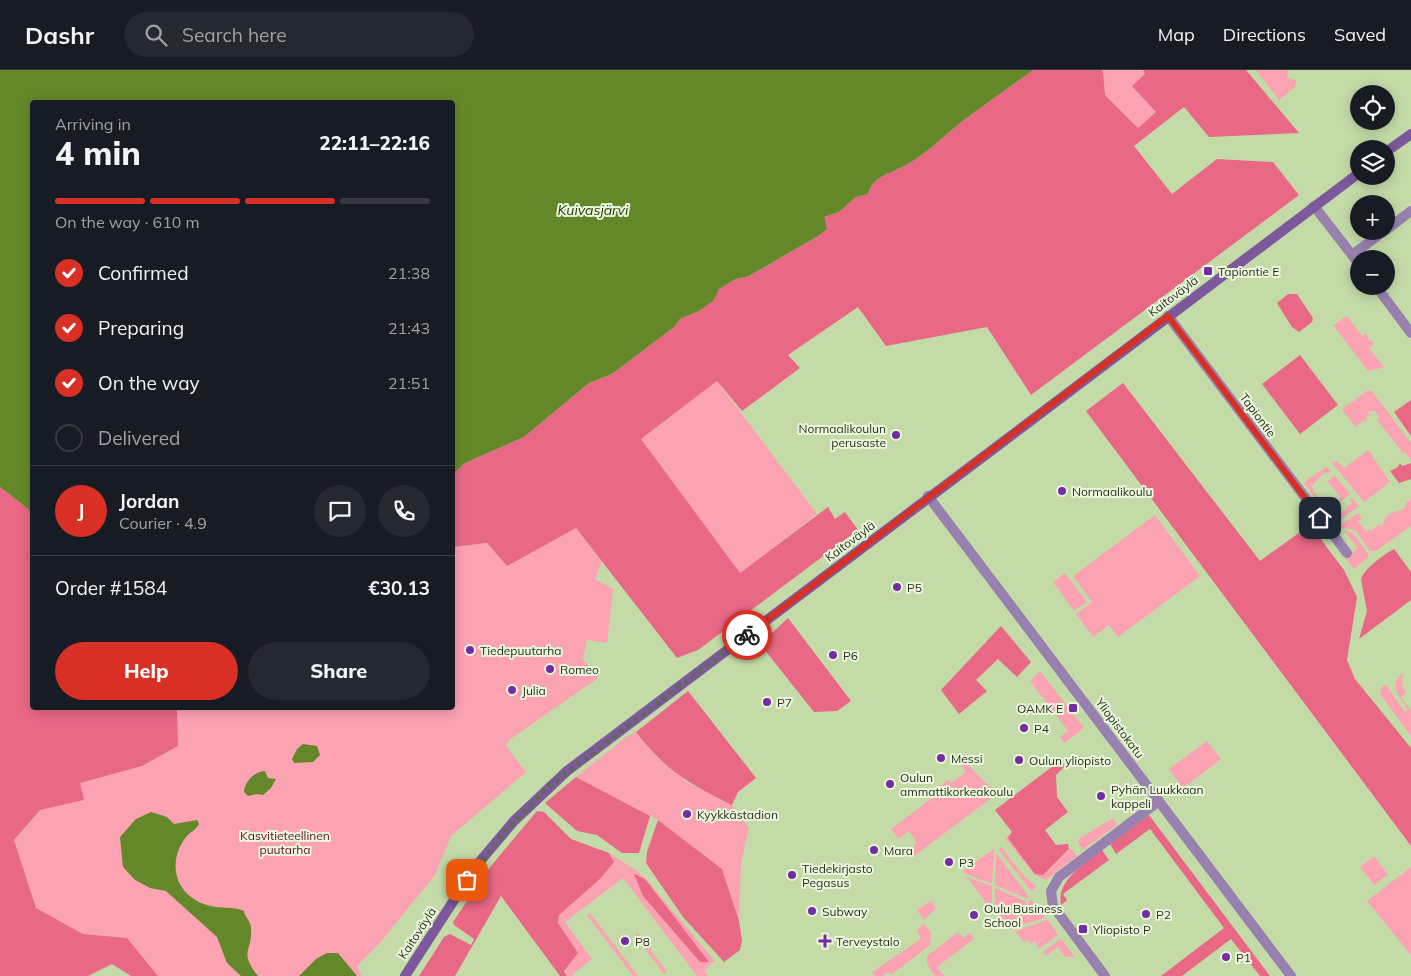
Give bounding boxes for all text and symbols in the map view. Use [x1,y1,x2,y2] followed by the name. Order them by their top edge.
[124,12,474,57] search box
[25,20,94,50] text: Dashr
[142,21,170,49] icon: search
[182,23,287,47] text: Search here
[1158,23,1195,46] text: Map
[1223,23,1306,46] text: Directions
[1334,23,1386,46] text: Saved
[1350,85,1395,295] map controls
[1350,85,1395,130] button: locate
[55,114,131,134] text: Arriving in
[319,131,430,155] text: 22:11–22:16
[55,133,141,173] text: 4 min
[1350,140,1395,185] button: layers
[1350,195,1395,240] button: +
[558,201,629,219] water label: Kuivasjärvi
[55,212,200,232] text: On the way · 610 m
[1350,250,1395,295] button: −
[55,259,83,287] icon: check
[98,261,189,285] text: Confirmed
[388,263,430,283] text: 21:38
[1218,264,1279,279] place label: Tapiontie E
[1202,265,1214,277] marker: Tapiontie E
[1145,272,1201,320] street label: Kaitoväylä
[55,314,83,342] icon: check
[98,316,184,340] text: Preparing
[388,318,430,338] text: 21:43
[55,369,83,397] icon: check
[98,371,200,395] text: On the way
[388,373,430,393] text: 21:51
[1237,390,1279,440] street label: Tapiontie
[799,421,886,450] place label: Normaalikoulun perusaste
[98,426,180,450] text: Delivered
[890,429,902,441] marker: Normaalikoulun perusaste
[1072,484,1152,499] place label: Normaalikoulu
[314,485,366,537] button: chat
[378,485,430,537] button: phone
[1056,485,1068,497] marker: Normaalikoulu
[119,489,179,513] text: Jordan
[1299,497,1341,539] pin
[78,499,84,523] text: J
[1306,504,1334,532] icon: home
[119,513,207,533] text: Courier · 4.9
[822,517,878,565] street label: Kaitoväylä
[55,576,167,600] text: Order #1584
[368,576,430,600] text: €30.13
[907,580,922,595] place label: P5
[891,581,903,593] marker: P5
[722,610,772,660] courier
[733,621,761,649] icon: bike
[55,642,238,700] button: Help
[248,642,430,700] button: Share
[480,643,561,658] place label: Tiedepuutarha
[464,644,476,656] marker: Tiedepuutarha
[843,648,858,663] place label: P6
[827,649,839,661] marker: P6
[560,662,599,677] place label: Romeo
[544,663,556,675] marker: Romeo
[522,683,546,698] place label: Julia
[506,684,518,696] marker: Julia
[1092,694,1147,761] street label: Yliopistokatu
[777,695,792,710] place label: P7
[761,696,773,708] marker: P7
[1017,701,1063,716] place label: OAMK E
[1067,702,1079,714] marker: OAMK E
[1034,721,1049,736] place label: P4
[1018,722,1030,734] marker: P4
[951,751,983,766] place label: Messi
[935,752,947,764] marker: Messi
[1029,753,1111,768] place label: Oulun yliopisto
[1013,754,1025,766] marker: Oulun yliopisto
[900,770,1013,799] place label: Oulun ammattikorkeakoulu
[884,778,896,790] marker: Oulun ammattikorkeakoulu
[1111,782,1204,811] place label: Pyhän Luukkaan kappeli
[1095,790,1107,802] marker: Pyhän Luukkaan kappeli
[697,807,778,822] place label: Kyykkästadion
[681,808,693,820] marker: Kyykkästadion
[240,828,330,857] park label: Kasvitieteellinen puutarha
[884,843,913,858] place label: Mara
[868,844,880,856] marker: Mara
[959,855,974,870] place label: P3
[943,856,955,868] marker: P3
[446,859,488,901] pin
[802,861,873,890] place label: Tiedekirjasto Pegasus
[453,866,481,894] icon: bag
[786,869,798,881] marker: Tiedekirjasto Pegasus
[984,901,1063,930] place label: Oulu Business School
[395,904,439,962] street label: Kaitoväylä
[822,904,868,919] place label: Subway
[806,905,818,917] marker: Subway
[1156,907,1171,922] place label: P2
[1140,908,1152,920] marker: P2
[968,909,980,921] marker: Oulu Business School
[1092,922,1151,937] place label: Yliopisto P
[1077,923,1089,935] marker: Yliopisto P
[635,934,650,949] place label: P8
[818,934,832,948] marker: Terveystalo
[836,934,900,949] place label: Terveystalo
[619,935,631,947] marker: P8
[1236,950,1251,965] place label: P1
[1220,951,1232,963] marker: P1

